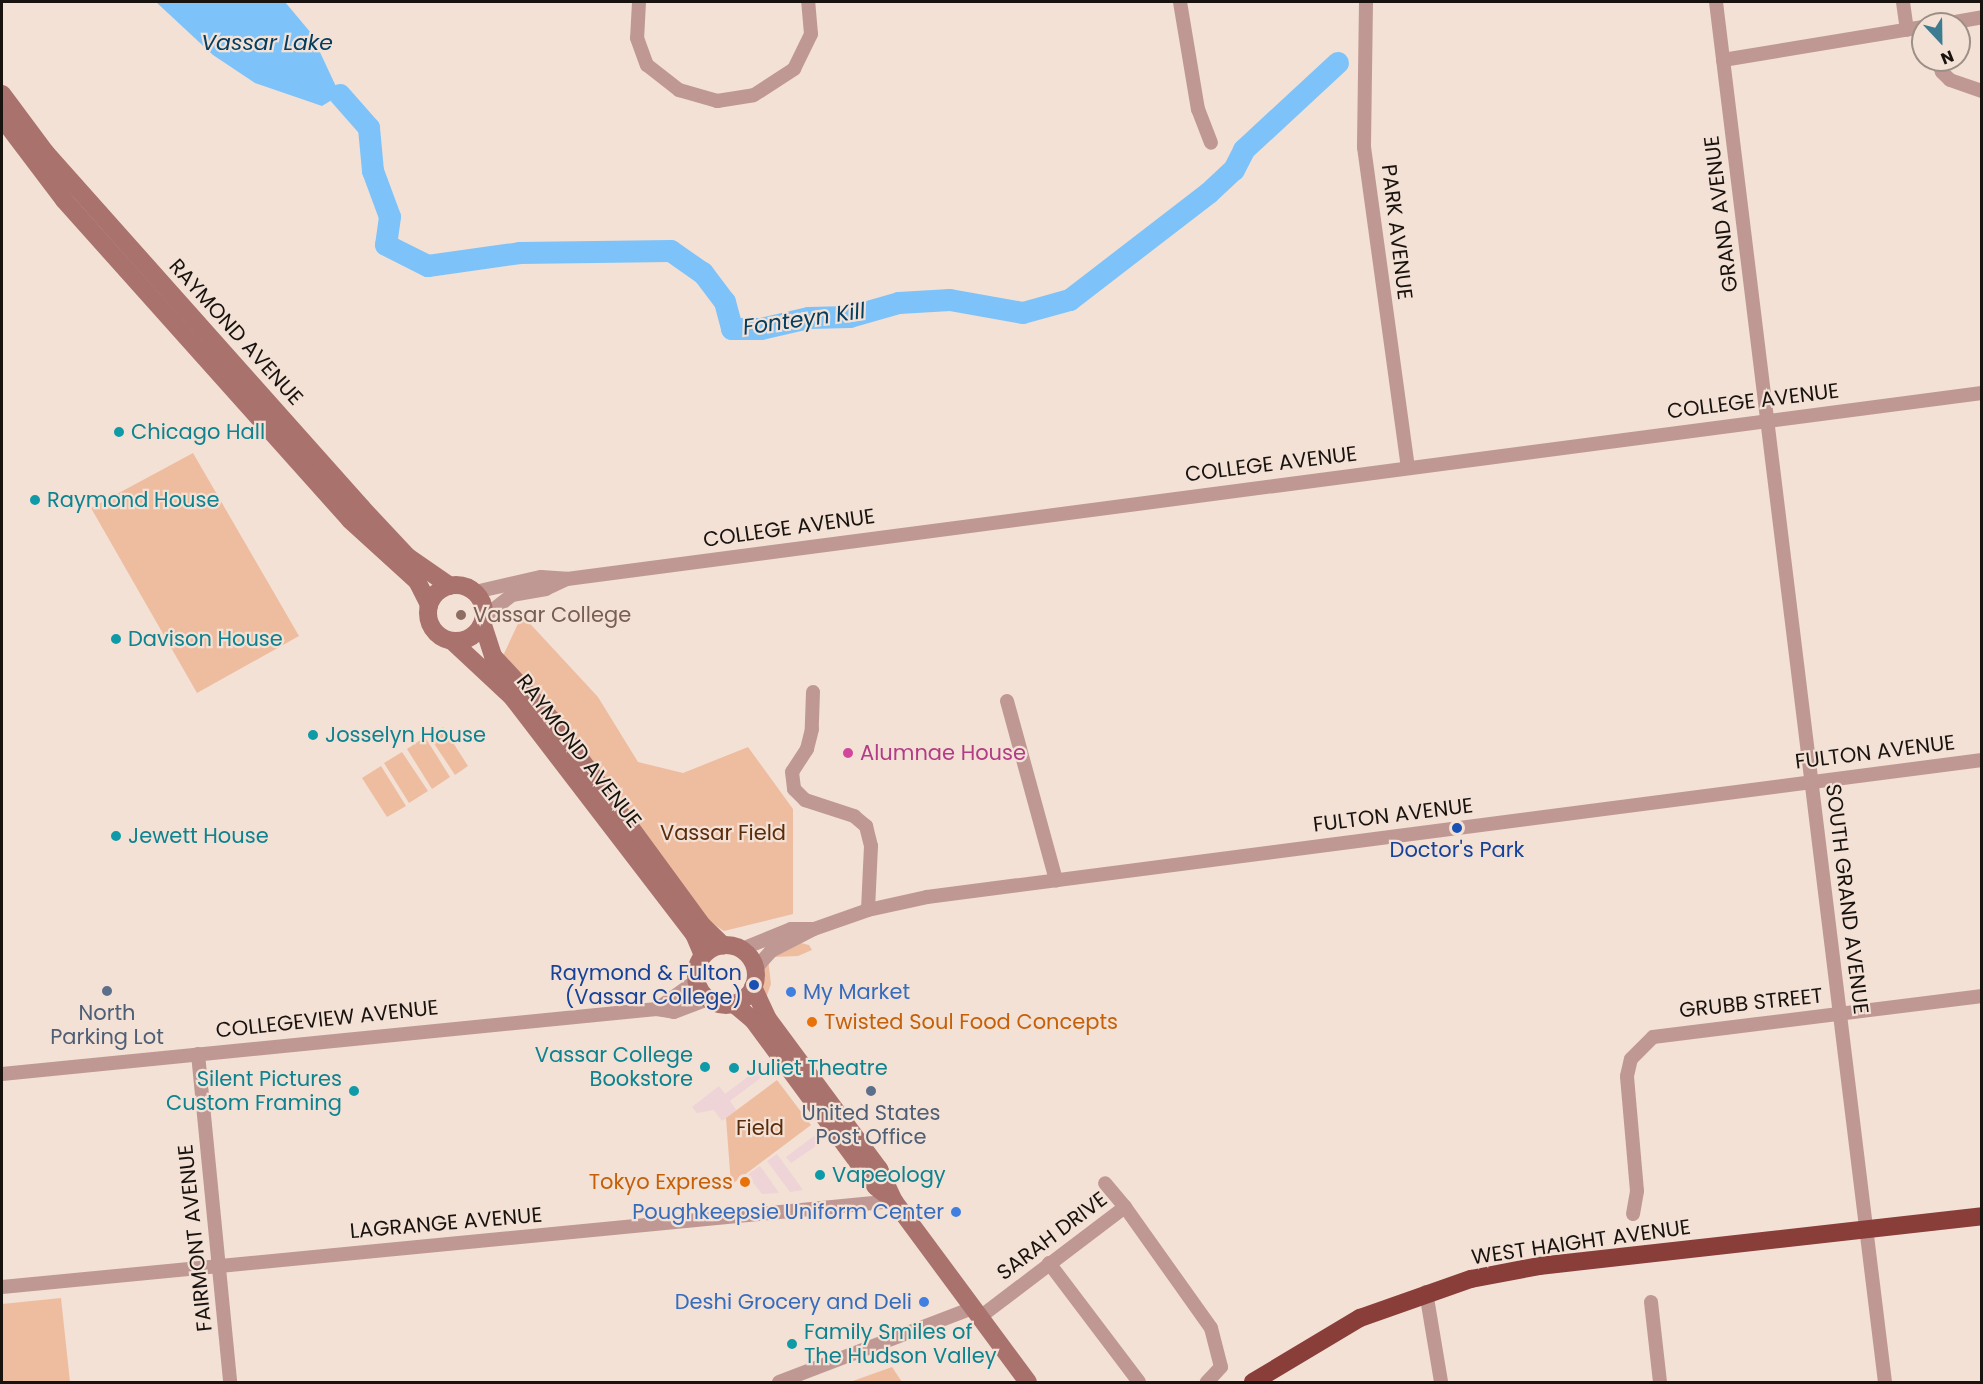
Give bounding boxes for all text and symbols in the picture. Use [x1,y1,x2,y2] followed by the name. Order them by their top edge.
[1911,12,1971,72] north arrow
[201,30,333,56] water label: Vassar Lake
[1937,44,1957,70] text: N
[1699,134,1743,294] street label: GRAND AVENUE
[1376,163,1418,301] street label: PARK AVENUE
[164,254,308,410] street label: RAYMOND AVENUE
[741,297,867,341] water label: Fonteyn Kill
[1666,378,1840,424] street label: COLLEGE AVENUE
[131,419,265,445] place label: Chicago Hall
[112,425,126,439] marker: Chicago Hall
[1184,441,1358,487] street label: COLLEGE AVENUE
[47,487,219,513] place label: Raymond House
[28,493,42,507] marker: Raymond House
[701,503,877,553] street label: COLLEGE AVENUE
[473,602,631,628] place label: Vassar College
[454,608,468,622] marker: Vassar College
[128,626,283,652] place label: Davison House
[109,632,123,646] marker: Davison House
[511,669,647,833] street label: RAYMOND AVENUE
[325,722,486,748] place label: Josselyn House
[306,728,320,742] marker: Josselyn House
[1794,730,1956,774] street label: FULTON AVENUE
[860,740,1026,766] place label: Alumnae House
[841,746,855,760] marker: Alumnae House
[1820,782,1874,1016] street label: SOUTH GRAND AVENUE
[1312,793,1474,837] street label: FULTON AVENUE
[660,820,786,846] park label: Vassar Field
[1450,821,1464,835] marker: Doctor's Park
[128,823,269,849] place label: Jewett House
[109,829,123,843] marker: Jewett House
[1390,837,1524,863] place label: Doctor's Park
[550,960,742,1010] place label: Raymond & Fulton (Vassar College)
[747,978,761,992] marker: Raymond & Fulton (Vassar College)
[803,979,910,1005] place label: My Market
[1678,983,1824,1023] street label: GRUBB STREET
[100,984,114,998] marker: North Parking Lot
[784,985,798,999] marker: My Market
[214,995,440,1043] street label: COLLEGEVIEW AVENUE
[50,1000,164,1050] place label: North Parking Lot
[824,1009,1118,1035] place label: Twisted Soul Food Concepts
[805,1015,819,1029] marker: Twisted Soul Food Concepts
[535,1042,693,1092] place label: Vassar College Bookstore
[746,1055,888,1081] place label: Juliet Theatre
[698,1060,712,1074] marker: Vassar College Bookstore
[727,1061,741,1075] marker: Juliet Theatre
[166,1066,342,1116] place label: Silent Pictures Custom Framing
[347,1084,361,1098] marker: Silent Pictures Custom Framing
[864,1084,878,1098] marker: United States Post Office
[801,1100,941,1150] place label: United States Post Office
[736,1115,784,1141] park label: Field
[173,1143,217,1333] street label: FAIRMONT AVENUE
[832,1162,946,1188] place label: Vapeology
[813,1168,827,1182] marker: Vapeology
[589,1169,733,1195] place label: Tokyo Express
[738,1175,752,1189] marker: Tokyo Express
[992,1186,1112,1286] street label: SARAH DRIVE
[632,1199,944,1225] place label: Poughkeepsie Uniform Center
[349,1202,543,1244] street label: LAGRANGE AVENUE
[949,1205,963,1219] marker: Poughkeepsie Uniform Center
[1470,1214,1692,1270] street label: WEST HAIGHT AVENUE
[675,1289,912,1315] place label: Deshi Grocery and Deli
[917,1295,931,1309] marker: Deshi Grocery and Deli
[804,1319,997,1369] place label: Family Smiles of The Hudson Valley
[785,1337,799,1351] marker: Family Smiles of The Hudson Valley

